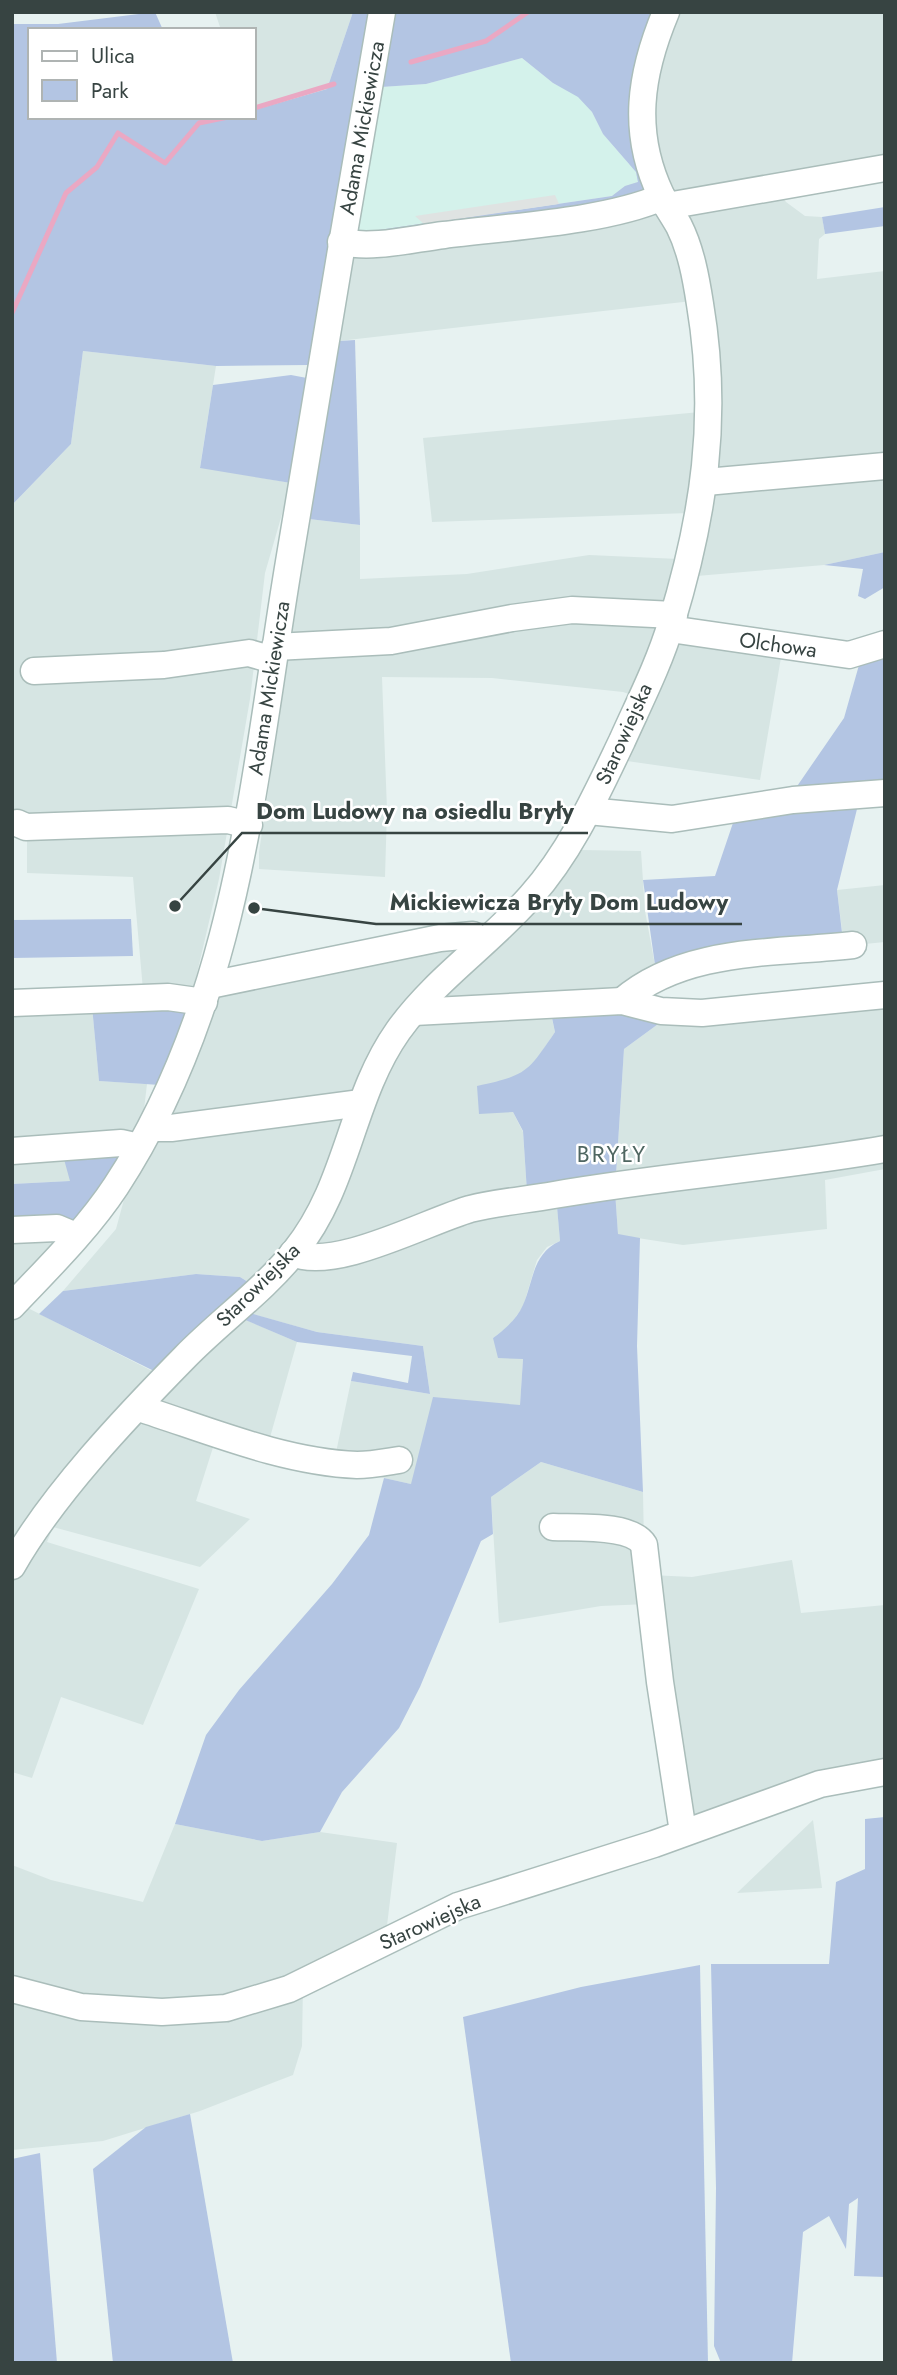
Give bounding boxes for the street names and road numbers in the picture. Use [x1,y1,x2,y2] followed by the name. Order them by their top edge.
[332,39,392,217] street label: Adama Mickiewicza
[240,599,298,777] street label: Adama Mickiewicza
[737,625,819,665] street label: Olchowa
[588,678,660,790] street label: Starowiejska
[209,1236,307,1334] street label: Starowiejska
[374,1886,486,1958] street label: Starowiejska

